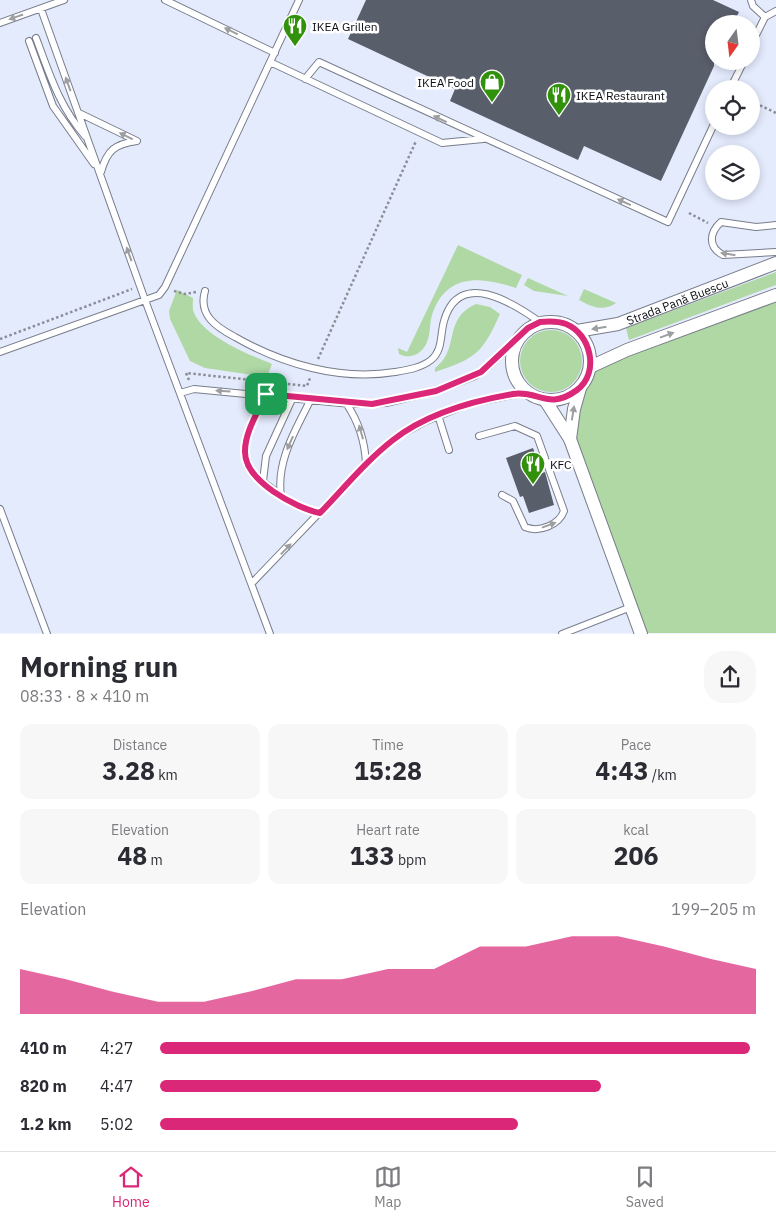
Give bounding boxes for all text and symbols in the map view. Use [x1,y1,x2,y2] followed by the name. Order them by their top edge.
[282,13,308,47] restaurant icon: IKEA Grillen
[8,14,23,22] one-way arrow
[705,15,760,70] north arrow
[705,15,760,200] map controls
[312,19,378,34] place label: IKEA Grillen
[224,27,238,35] one-way arrow
[479,69,505,103] shop icon: IKEA Food
[417,75,474,90] place label: IKEA Food
[64,77,71,92] one-way arrow
[705,80,760,135] button: locate
[546,82,572,116] restaurant icon: IKEA Restaurant
[576,88,665,103] place label: IKEA Restaurant
[433,114,447,122] one-way arrow
[119,132,133,140] one-way arrow
[705,145,760,200] button: layers
[617,198,631,206] one-way arrow
[125,246,132,261] one-way arrow
[719,250,735,258] one-way arrow
[624,275,730,328] street label: Strada Pană Buescu
[591,324,607,332] one-way arrow
[660,331,675,338] one-way arrow
[245,373,287,415] pin
[252,380,280,408] icon: arrive
[215,387,231,395] one-way arrow
[570,405,578,421] one-way arrow
[356,424,364,439] one-way arrow
[286,436,294,450] one-way arrow
[520,451,546,485] restaurant icon: KFC
[550,457,572,472] place label: KFC
[541,521,556,528] one-way arrow
[280,543,292,555] one-way arrow
[20,648,178,685] text: Morning run
[704,651,756,703] button: share
[20,686,149,706] text: 08:33 · 8 × 410 m
[113,736,167,754] text: Distance
[372,736,404,754] text: Time
[621,736,651,754] text: Pace
[102,754,155,787] text: 3.28
[354,754,422,787] text: 15:28
[595,754,648,787] text: 4:43
[155,766,178,784] text: km
[648,766,677,784] text: /km
[111,821,169,839] text: Elevation
[356,821,420,839] text: Heart rate
[623,821,649,839] text: kcal
[117,839,147,872] text: 48
[350,839,395,872] text: 133
[613,839,659,872] text: 206
[147,851,163,869] text: m
[395,851,426,869] text: bpm
[20,899,86,919] text: Elevation
[671,899,756,919] text: 199–205 m
[20,1038,67,1058] text: 410 m
[100,1038,133,1058] text: 4:27
[20,1076,67,1096] text: 820 m
[100,1076,133,1096] text: 4:47
[20,1114,71,1134] text: 1.2 km
[100,1114,133,1134] text: 5:02
[112,1163,150,1211] tab: Home
[374,1163,402,1211] tab: Map
[626,1163,664,1211] tab: Saved

